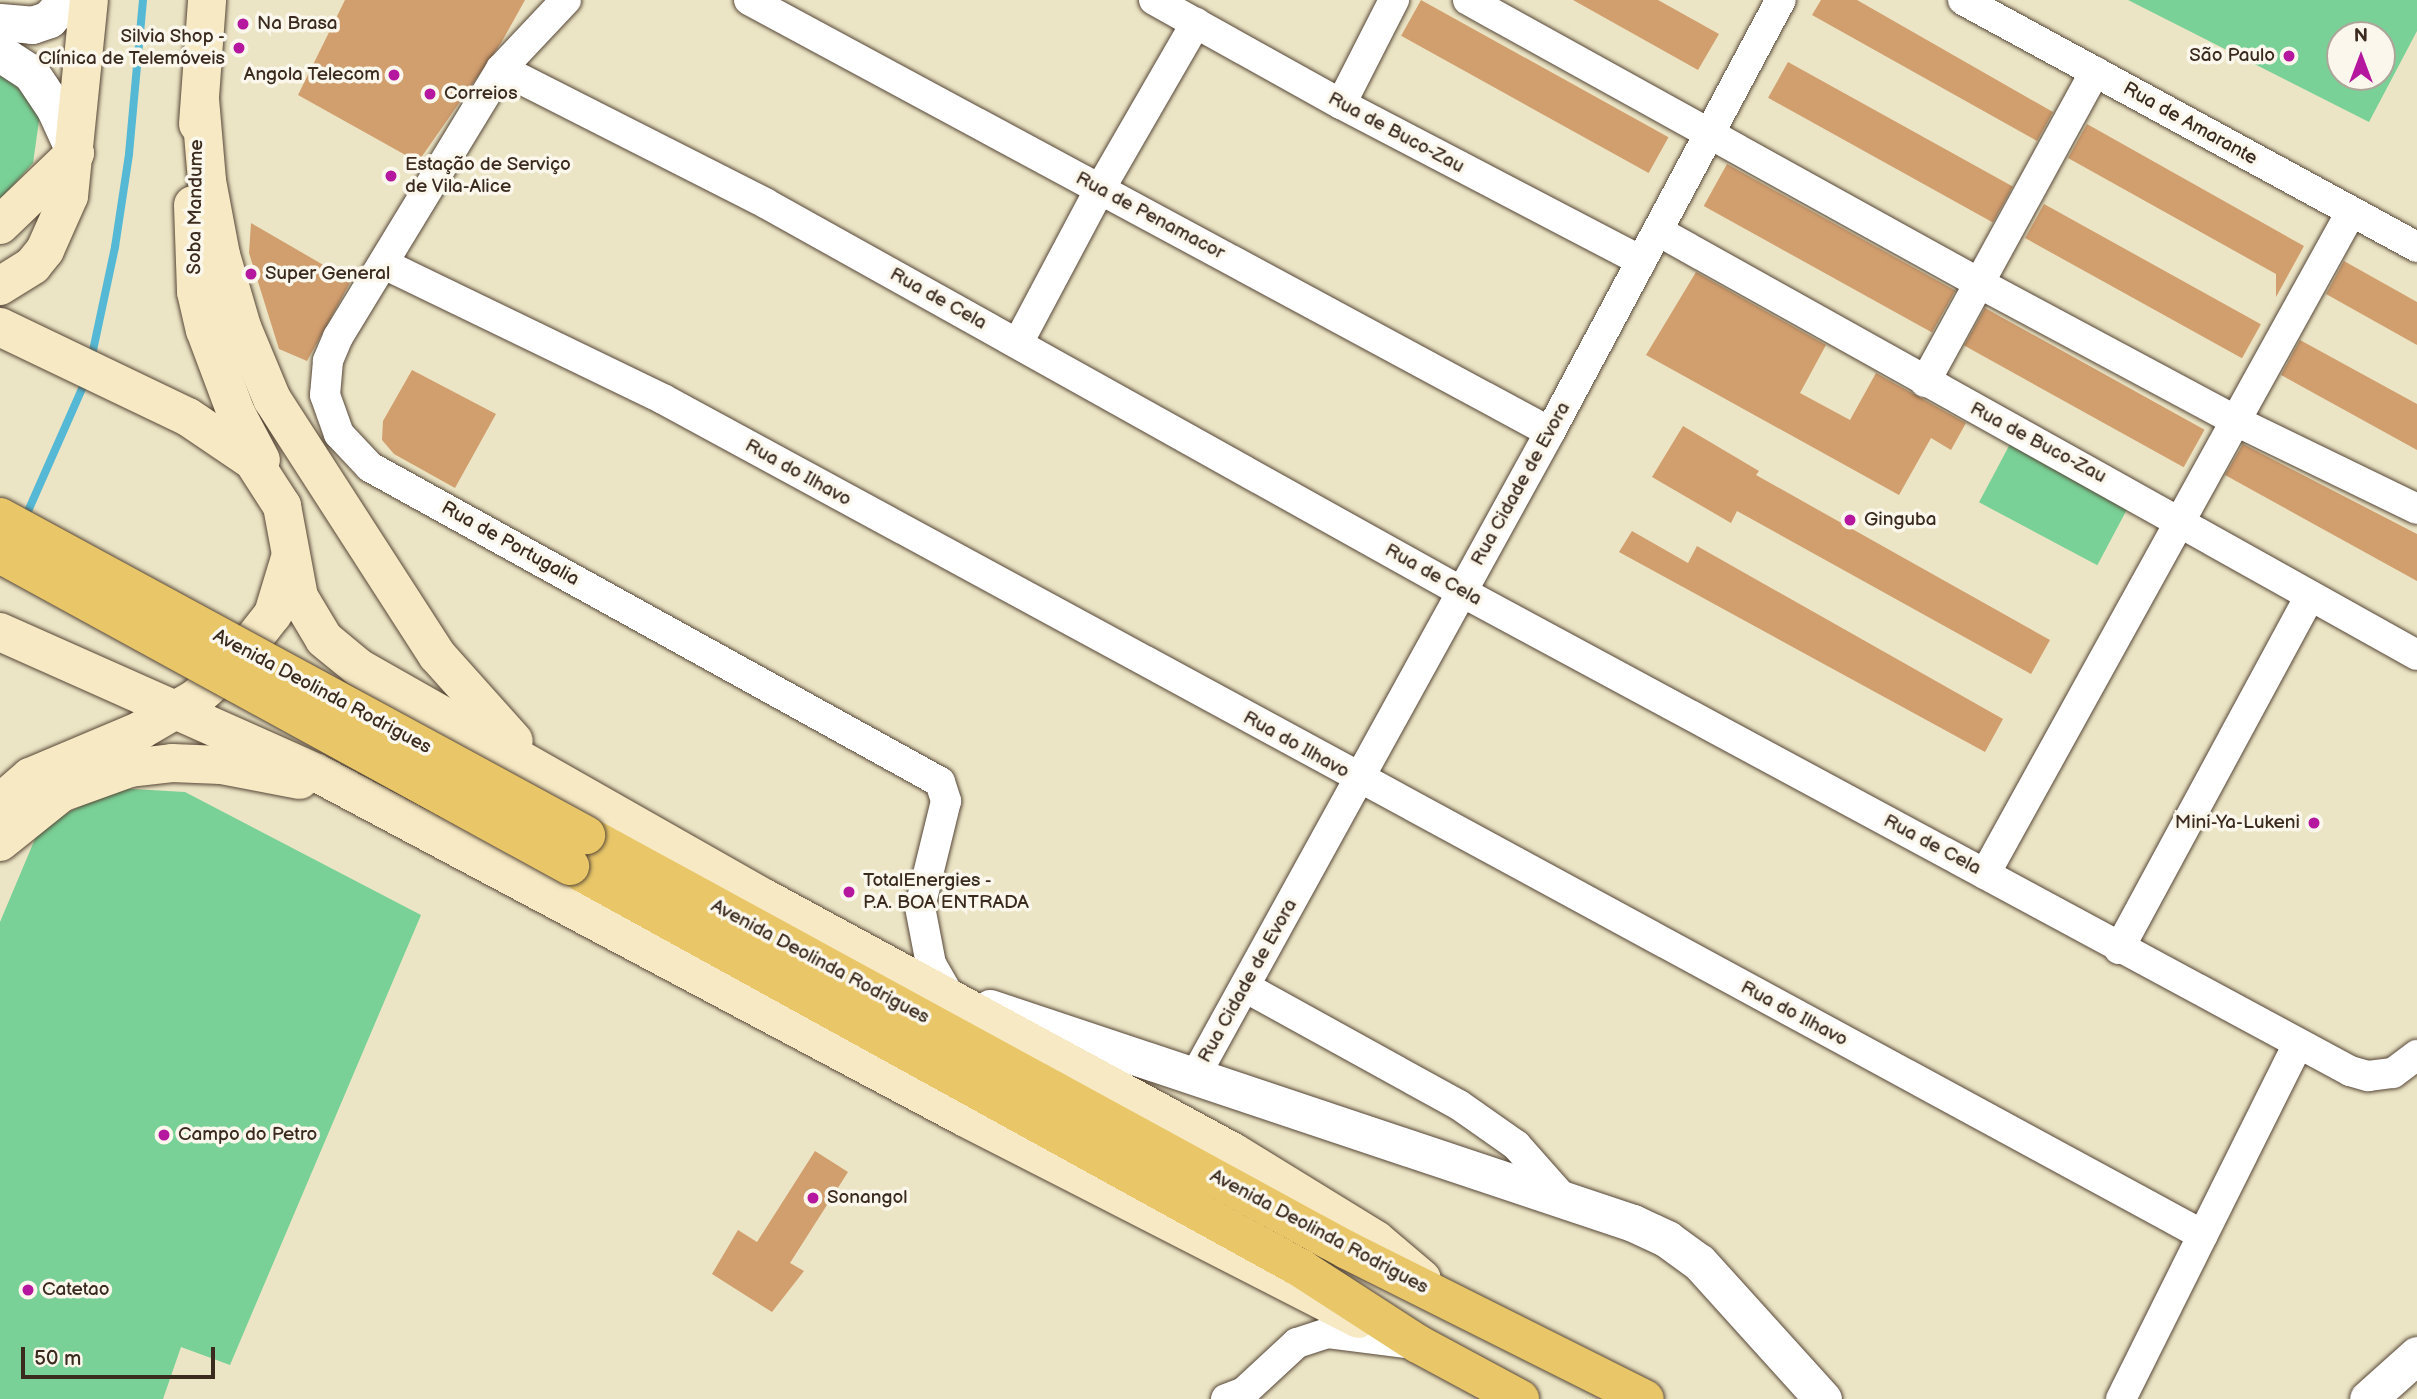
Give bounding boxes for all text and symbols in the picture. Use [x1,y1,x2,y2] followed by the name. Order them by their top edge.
[257,13,338,35] place label: Na Brasa
[235,16,251,32] marker: Na Brasa
[2326,21,2396,91] north arrow
[2354,25,2368,48] text: N
[38,26,225,70] place label: Silvia Shop - Clínica de Telemóveis
[231,40,247,56] marker: Silvia Shop - Clínica de Telemóveis
[2189,45,2275,67] place label: São Paulo
[2281,48,2297,64] marker: São Paulo
[243,64,380,86] place label: Angola Telecom
[386,67,402,83] marker: Angola Telecom
[2119,78,2261,170] street label: Rua de Amarante
[444,83,518,105] place label: Correios
[422,86,438,102] marker: Correios
[1324,88,1468,178] street label: Rua de Buco-Zau
[183,139,209,275] street label: Soba Mandume
[405,154,571,198] place label: Estação de Serviço de Vila-Alice
[1072,167,1228,265] street label: Rua de Penamacor
[383,168,399,184] marker: Estação de Serviço de Vila-Alice
[265,263,390,285] place label: Super General
[886,263,990,335] street label: Rua de Cela
[243,266,259,282] marker: Super General
[1467,398,1575,570] street label: Rua Cidade de Evora
[1966,398,2110,488] street label: Rua de Buco-Zau
[741,434,855,512] street label: Rua do Ilhavo
[437,497,583,591] street label: Rua de Portugalia
[1864,509,1936,531] place label: Ginguba
[1842,512,1858,528] marker: Ginguba
[1381,539,1485,611] street label: Rua de Cela
[209,625,435,759] street label: Avenida Deolinda Rodrigues
[1239,706,1353,784] street label: Rua do Ilhavo
[1879,810,1985,880] street label: Rua de Cela
[2175,812,2300,834] place label: Mini-Ya-Lukeni
[2306,815,2322,831] marker: Mini-Ya-Lukeni
[863,870,1029,914] place label: TotalEnergies - P.A. BOA ENTRADA
[841,884,857,900] marker: TotalEnergies - P.A. BOA ENTRADA
[707,895,933,1029] street label: Avenida Deolinda Rodrigues
[1194,895,1302,1067] street label: Rua Cidade de Evora
[1737,976,1851,1052] street label: Rua do Ilhavo
[178,1124,317,1146] place label: Campo do Petro
[156,1127,172,1143] marker: Campo do Petro
[1206,1165,1432,1299] street label: Avenida Deolinda Rodrigues
[827,1187,908,1209] place label: Sonangol
[805,1190,821,1206] marker: Sonangol
[42,1279,110,1301] place label: Catetao
[20,1282,36,1298] marker: Catetao
[24,1332,219,1376] scale bar
[34,1346,81,1371] text: 50 m

